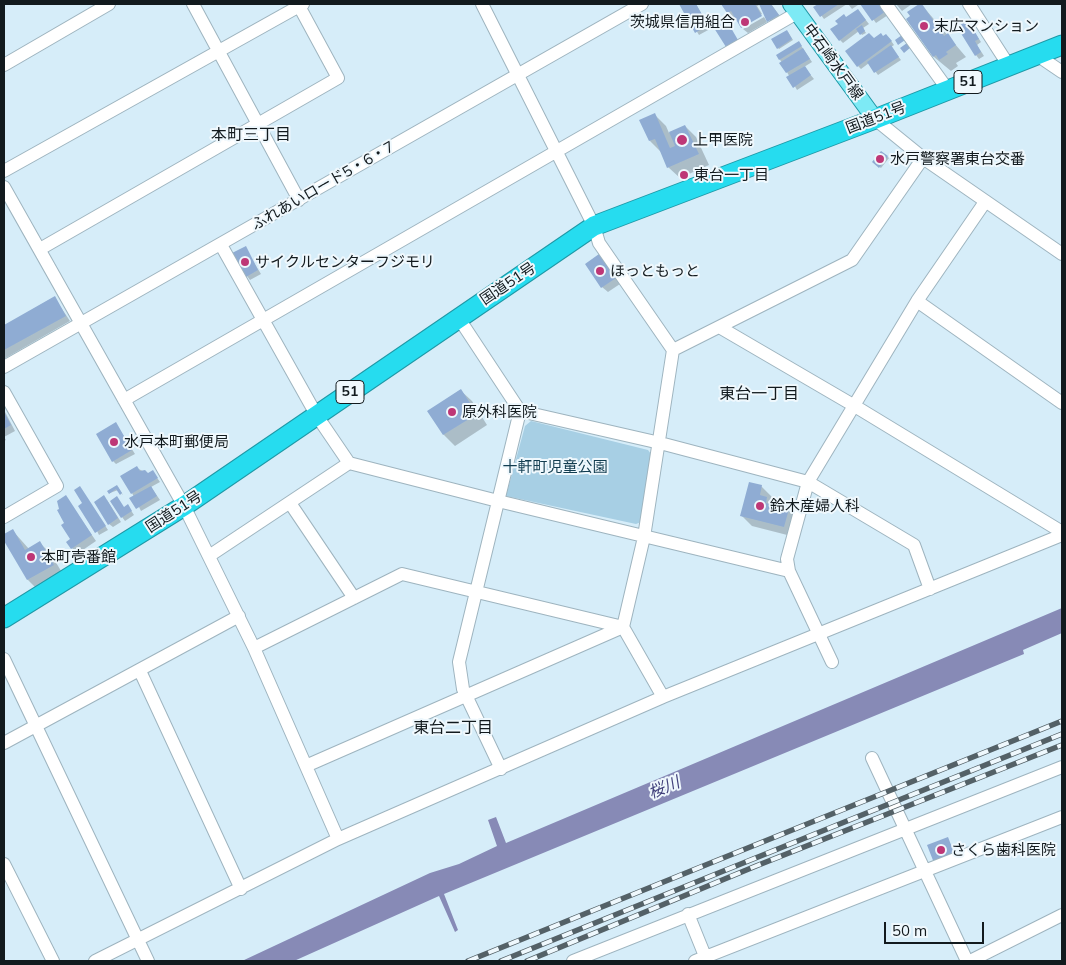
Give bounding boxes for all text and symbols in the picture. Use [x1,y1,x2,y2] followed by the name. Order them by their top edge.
[630,13,735,31] place label: 茨城県信用組合
[739,16,751,28] marker: 茨城県信用組合
[934,17,1039,35] place label: 末広マンション
[799,20,867,104] street label: 中石崎水戸線
[918,20,930,32] marker: 末広マンション
[954,70,982,94] road number: 51
[843,98,909,138] street label: 国道51号
[211,125,291,145] district label: 本町三丁目
[693,131,753,149] place label: 上甲医院
[675,133,689,147] marker: 上甲医院
[248,138,398,234] street label: ふれあいロード5・6・7
[890,150,1025,168] place label: 水戸警察署東台交番
[874,153,886,165] marker: 水戸警察署東台交番
[694,166,769,184] place label: 東台一丁目
[678,169,690,181] marker: 東台一丁目
[255,253,435,271] place label: サイクルセンターフジモリ
[239,256,251,268] marker: サイクルセンターフジモリ
[477,259,539,309] street label: 国道51号
[610,262,700,280] place label: ほっともっと
[594,265,606,277] marker: ほっともっと
[336,381,364,404] road number: 51
[719,384,799,404] district label: 東台一丁目
[462,403,537,421] place label: 原外科医院
[446,406,458,418] marker: 原外科医院
[124,433,229,451] place label: 水戸本町郵便局
[108,436,120,448] marker: 水戸本町郵便局
[503,458,607,476] park label: 十軒町児童公園
[143,487,205,537] street label: 国道51号
[770,497,860,515] place label: 鈴木産婦人科
[754,500,766,512] marker: 鈴木産婦人科
[41,548,116,566] place label: 本町壱番館
[25,551,37,563] marker: 本町壱番館
[413,718,493,738] district label: 東台二丁目
[646,773,682,803] water label: 桜川
[951,841,1056,859] place label: さくら歯科医院
[935,844,947,856] marker: さくら歯科医院
[886,912,986,944] scale bar
[892,921,927,940] text: 50 m

